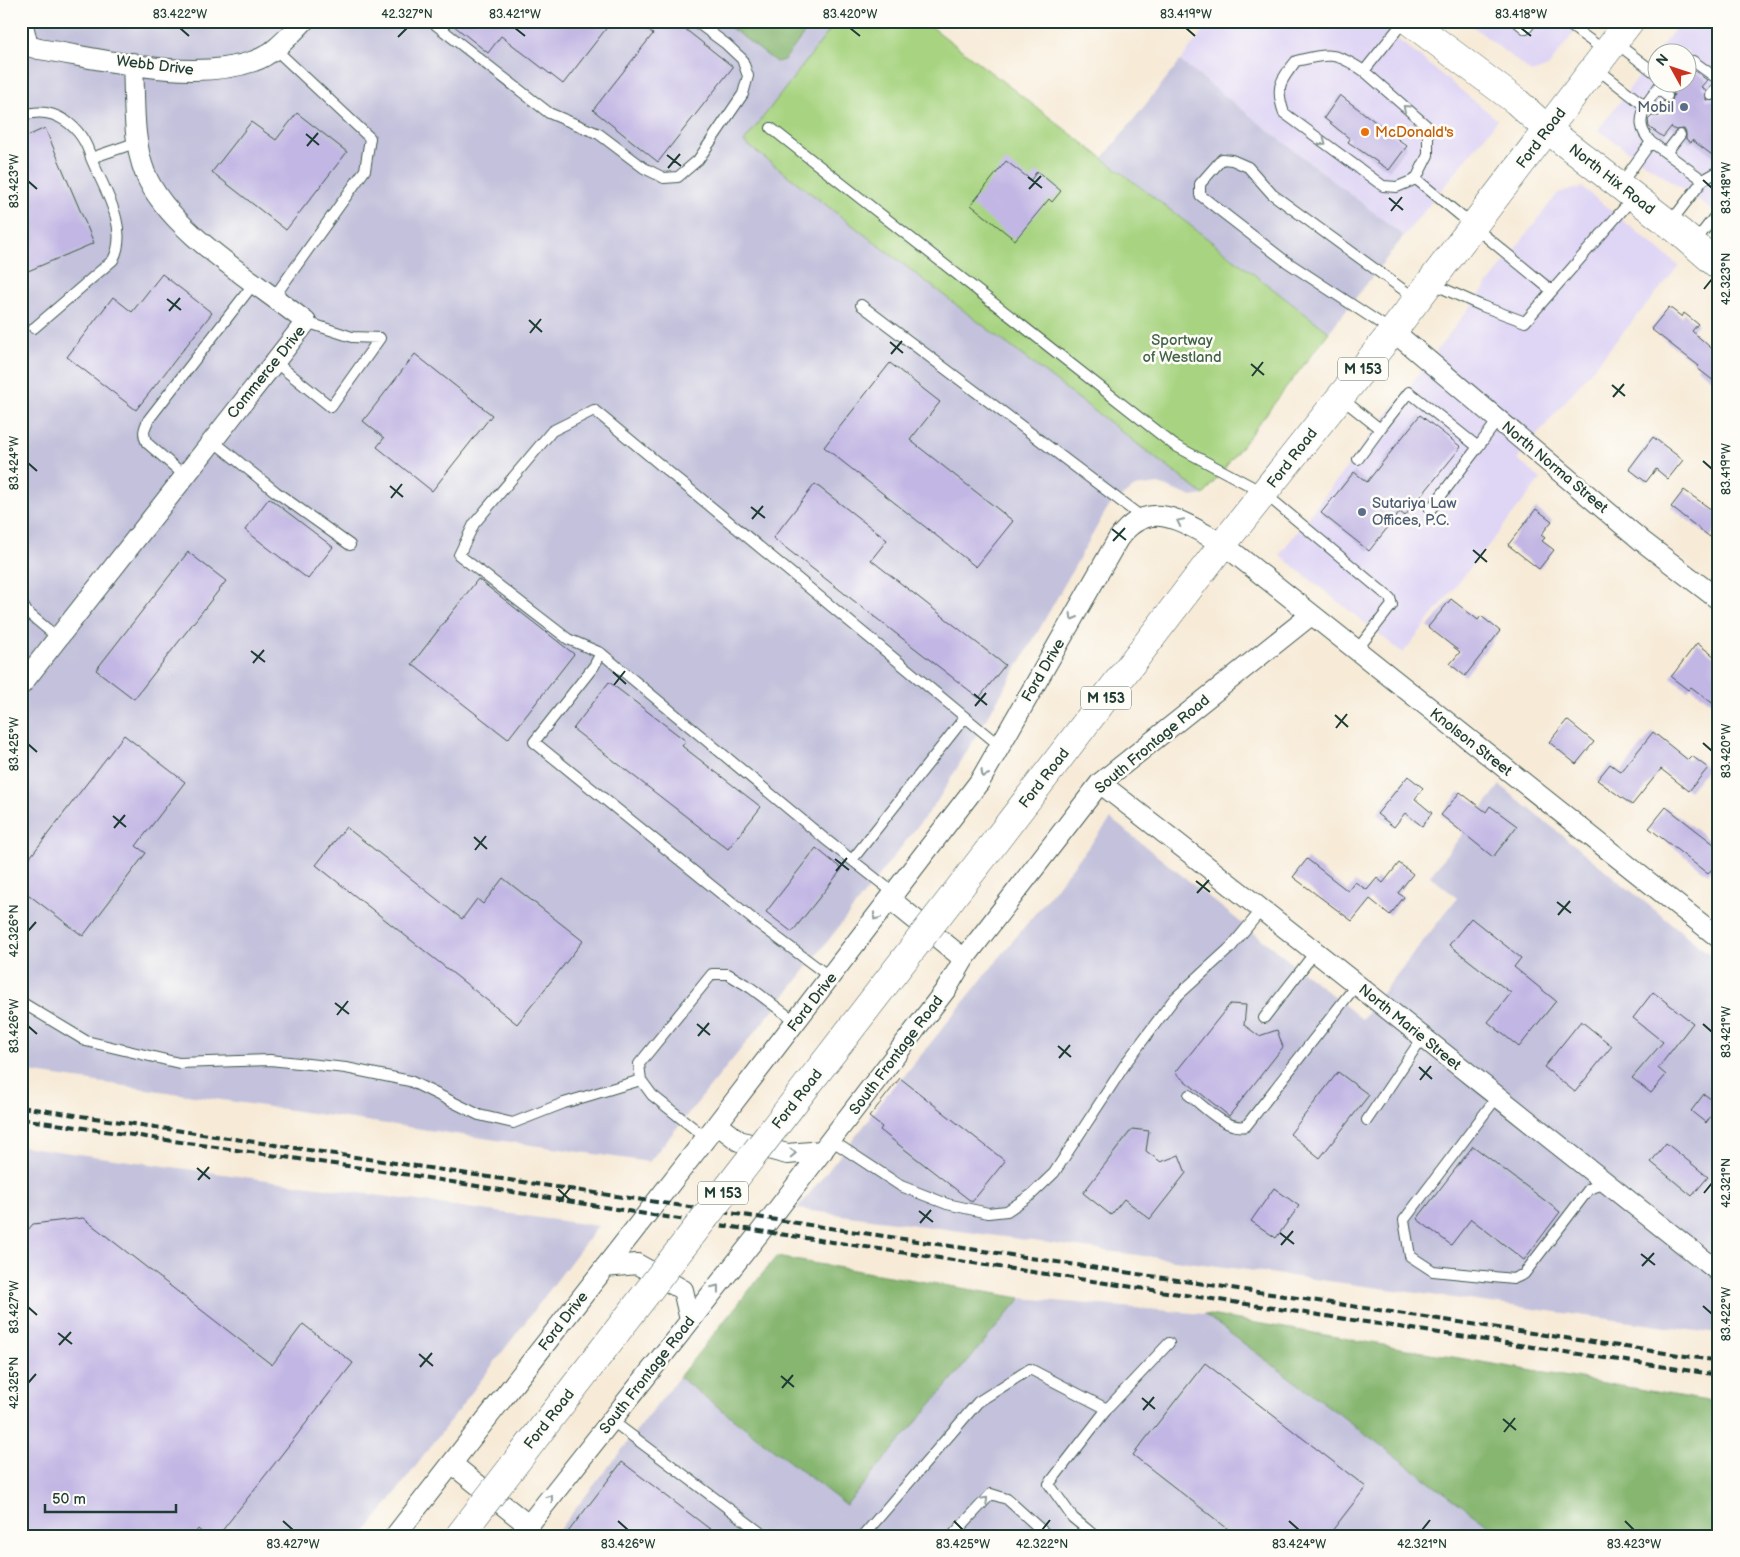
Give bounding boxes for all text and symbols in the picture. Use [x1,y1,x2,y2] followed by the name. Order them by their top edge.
[153,7,207,22] text: 83.422°W
[381,7,433,22] text: 42.327°N
[489,7,541,22] text: 83.421°W
[823,7,877,22] text: 83.420°W
[1160,7,1212,22] text: 83.419°W
[1495,7,1547,22] text: 83.418°W
[1648,42,1698,92] north arrow
[1653,50,1672,69] text: N
[115,51,195,80] street label: Webb Drive
[1637,98,1674,117] place label: Mobil
[1678,101,1690,113] marker: Mobil
[1402,104,1411,113] one-way arrow
[1512,104,1570,172] street label: Ford Road
[1375,123,1454,142] place label: McDonald's
[1359,126,1371,138] marker: McDonald's
[1317,136,1327,145] one-way arrow
[1565,140,1659,219] street label: North Hix Road
[7,154,22,208] text: 83.423°W
[1719,162,1734,214] text: 83.418°W
[1719,253,1734,305] text: 42.323°N
[223,322,310,423] street label: Commerce Drive
[1142,331,1222,367] park label: Sportway of Westland
[1338,358,1388,380] road number: M 153
[1497,417,1612,518] street label: North Norma Street
[1263,424,1322,492] street label: Ford Road
[7,436,22,490] text: 83.424°W
[1719,443,1734,495] text: 83.419°W
[1372,494,1457,530] place label: Sutariya Law Offices, P.C.
[1356,506,1368,518] marker: Sutariya Law Offices, P.C.
[1176,518,1185,528] one-way arrow
[1070,612,1080,621] one-way arrow
[1018,635,1069,705] street label: Ford Drive
[1081,686,1131,710] road number: M 153
[1091,691,1214,798] street label: South Frontage Road
[1426,704,1516,781] street label: Knolson Street
[7,717,22,771] text: 83.425°W
[1719,724,1734,778] text: 83.420°W
[1015,744,1074,812] street label: Ford Road
[981,768,991,777] one-way arrow
[7,905,22,957] text: 42.326°N
[873,911,881,920] one-way arrow
[783,969,842,1036] street label: Ford Drive
[1355,980,1465,1075] street label: North Marie Street
[845,992,947,1119] street label: South Frontage Road
[7,999,22,1053] text: 83.426°W
[1719,1006,1734,1058] text: 83.421°W
[768,1065,827,1133] street label: Ford Road
[790,1148,798,1158] one-way arrow
[1719,1158,1734,1208] text: 42.321°N
[698,1182,748,1204] road number: M 153
[7,1280,22,1334] text: 83.427°W
[711,1285,719,1294] one-way arrow
[1719,1287,1734,1341] text: 83.422°W
[534,1288,593,1355] street label: Ford Drive
[595,1313,699,1438] street label: South Frontage Road
[7,1357,22,1409] text: 42.325°N
[520,1385,579,1453] street label: Ford Road
[45,1482,176,1514] scale bar
[52,1490,86,1509] text: 50 m
[545,1494,554,1503] one-way arrow
[980,1497,989,1506] one-way arrow
[266,1537,320,1552] text: 83.427°W
[601,1537,655,1552] text: 83.426°W
[936,1537,990,1552] text: 83.425°W
[1016,1537,1068,1552] text: 42.322°N
[1272,1537,1326,1552] text: 83.424°W
[1397,1537,1447,1552] text: 42.321°N
[1607,1537,1661,1552] text: 83.423°W

